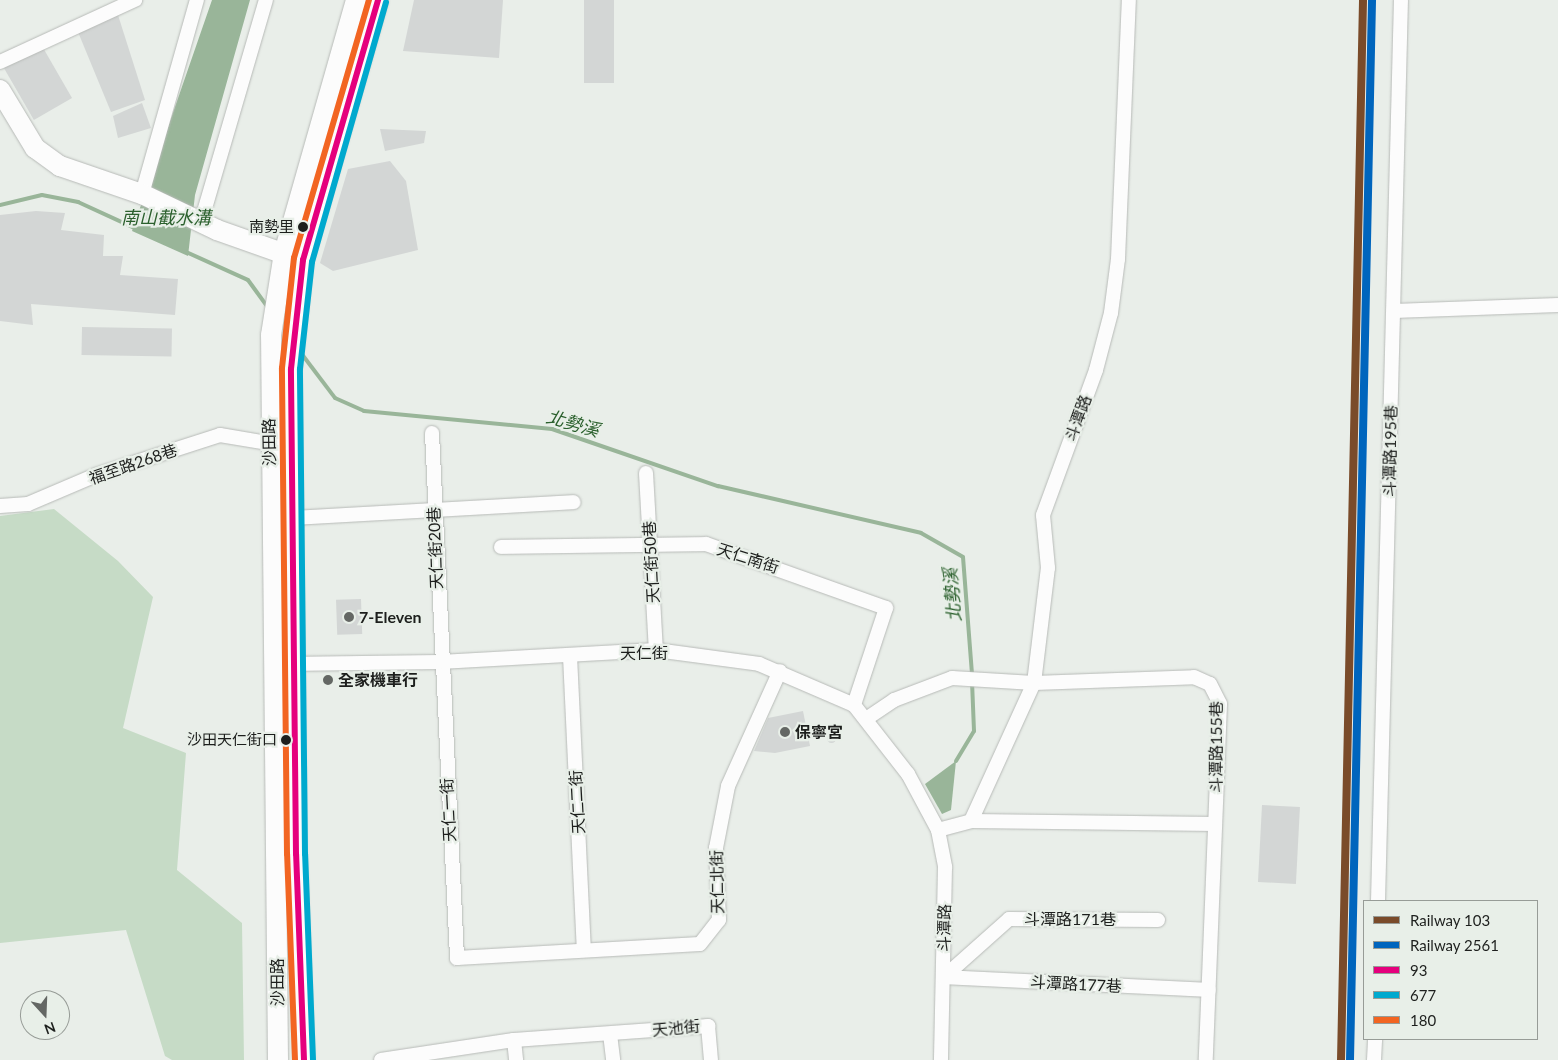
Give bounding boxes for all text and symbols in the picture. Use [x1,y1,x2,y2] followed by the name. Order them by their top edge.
[121,206,211,228] water label: 南山截水溝
[249,218,294,236] place label: 南勢里
[298,222,308,232] marker: 南勢里
[1061,392,1095,444] street label: 斗潭路
[544,405,602,441] water label: 北勢溪
[1380,405,1400,497] street label: 斗潭路195巷
[259,418,279,466] street label: 沙田路
[86,440,180,488] street label: 福至路268巷
[424,506,446,590] street label: 天仁街20巷
[639,520,663,604] street label: 天仁街50巷
[715,539,781,577] street label: 天仁南街
[939,567,965,623] water label: 北勢溪
[359,607,421,627] place label: 7-Eleven
[343,611,355,623] marker: 7-Eleven
[620,643,668,663] street label: 天仁街
[338,670,418,690] place label: 全家機車行
[322,674,334,686] marker: 全家機車行
[1206,701,1226,793] street label: 斗潭路155巷
[795,722,843,742] place label: 保寧宮
[779,726,791,738] marker: 保寧宮
[187,731,277,749] place label: 沙田天仁街口
[281,735,291,745] marker: 沙田天仁街口
[566,770,588,834] street label: 天仁二街
[437,778,459,842] street label: 天仁一街
[707,850,727,914] street label: 天仁北街
[1363,900,1538,1040] legend
[934,904,954,952] street label: 斗潭路
[1024,909,1116,929] street label: 斗潭路171巷
[1410,911,1490,929] text: Railway 103
[1410,936,1499,954] text: Railway 2561
[267,958,287,1006] street label: 沙田路
[1410,961,1427,979] text: 93
[1030,972,1122,996] street label: 斗潭路177巷
[1410,986,1436,1004] text: 677
[20,990,70,1040] north arrow
[1410,1011,1436,1029] text: 180
[651,1016,701,1040] street label: 天池街
[42,1019,58,1038] text: N

